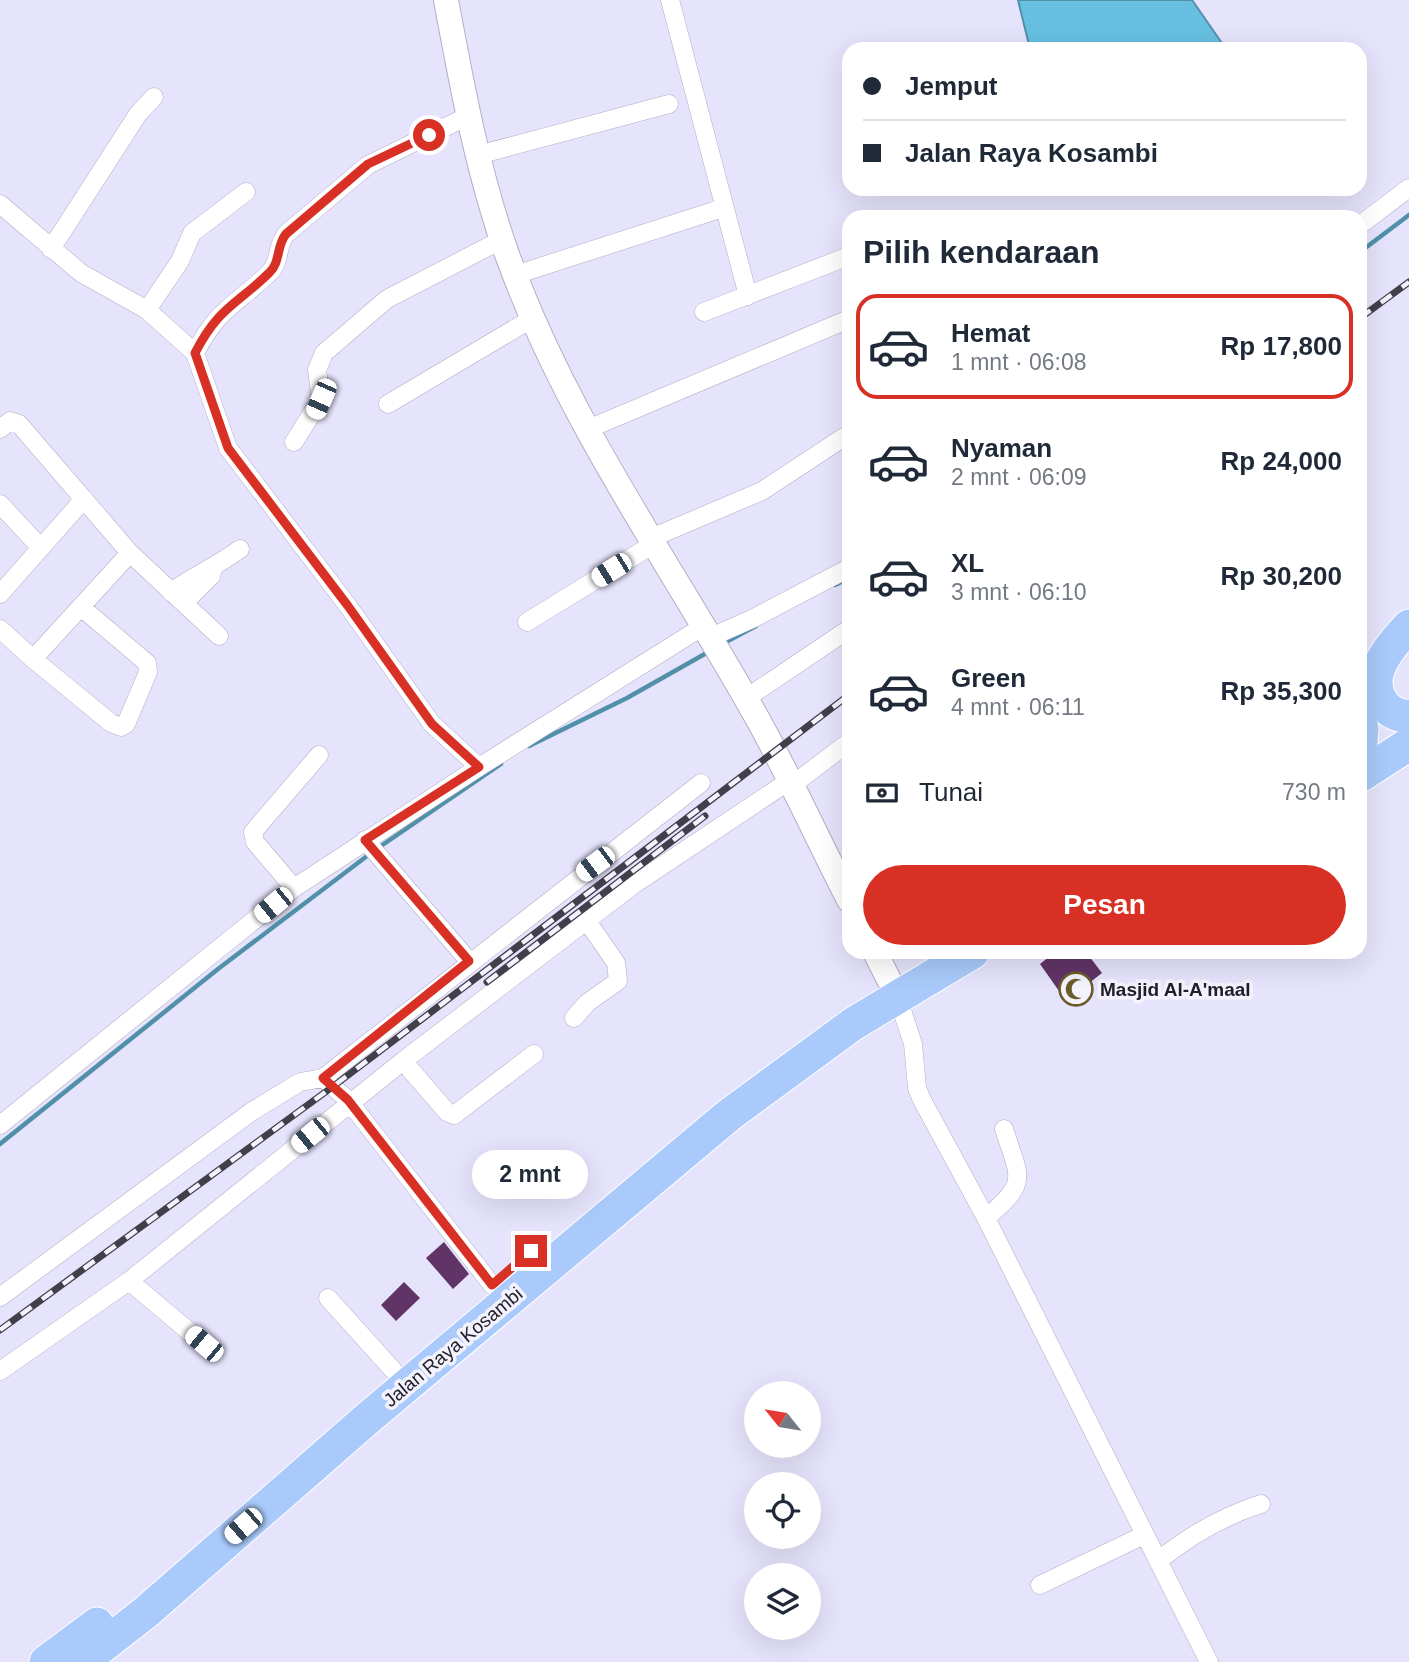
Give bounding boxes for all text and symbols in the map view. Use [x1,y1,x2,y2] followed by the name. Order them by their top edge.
[905,71,997,101] text: Jemput
[413,119,445,151] route start
[905,138,1158,168] text: Jalan Raya Kosambi
[863,234,1100,270] text: Pilih kendaraan
[867,315,930,378] icon: car
[951,318,1030,348] text: Hemat
[1221,331,1342,361] text: Rp 17,800
[951,349,1087,375] text: 1 mnt · 06:08
[303,376,340,422] car
[867,430,930,493] icon: car
[951,433,1052,463] text: Nyaman
[1221,446,1342,476] text: Rp 24,000
[951,464,1087,490] text: 2 mnt · 06:09
[867,545,930,608] icon: car
[951,548,984,578] text: XL
[588,550,635,590] car
[1221,561,1342,591] text: Rp 30,200
[951,579,1087,605] text: 3 mnt · 06:10
[867,660,930,723] icon: car
[951,663,1026,693] text: Green
[1221,676,1342,706] text: Rp 35,300
[951,694,1085,720] text: 4 mnt · 06:11
[863,774,901,812] icon: cash
[919,777,983,807] text: Tunai
[1282,779,1346,805] text: 730 m
[572,843,619,885] car
[863,865,1346,945] button: Pesan
[251,884,296,926] car
[1057,970,1095,1008] mosque icon: Masjid Al-A'maal
[1100,979,1251,1000] place label: Masjid Al-A'maal
[288,1114,333,1156] car
[473,1150,589,1198] callout: 2 mnt
[499,1161,561,1187] text: 2 mnt
[515,1235,547,1267] route end
[380,1283,526,1411] street label: Jalan Raya Kosambi
[182,1322,227,1366] car
[744,1381,821,1458] north arrow
[744,1381,821,1640] map controls
[744,1472,821,1549] button: locate
[221,1504,266,1548] car
[744,1563,821,1640] button: layers

